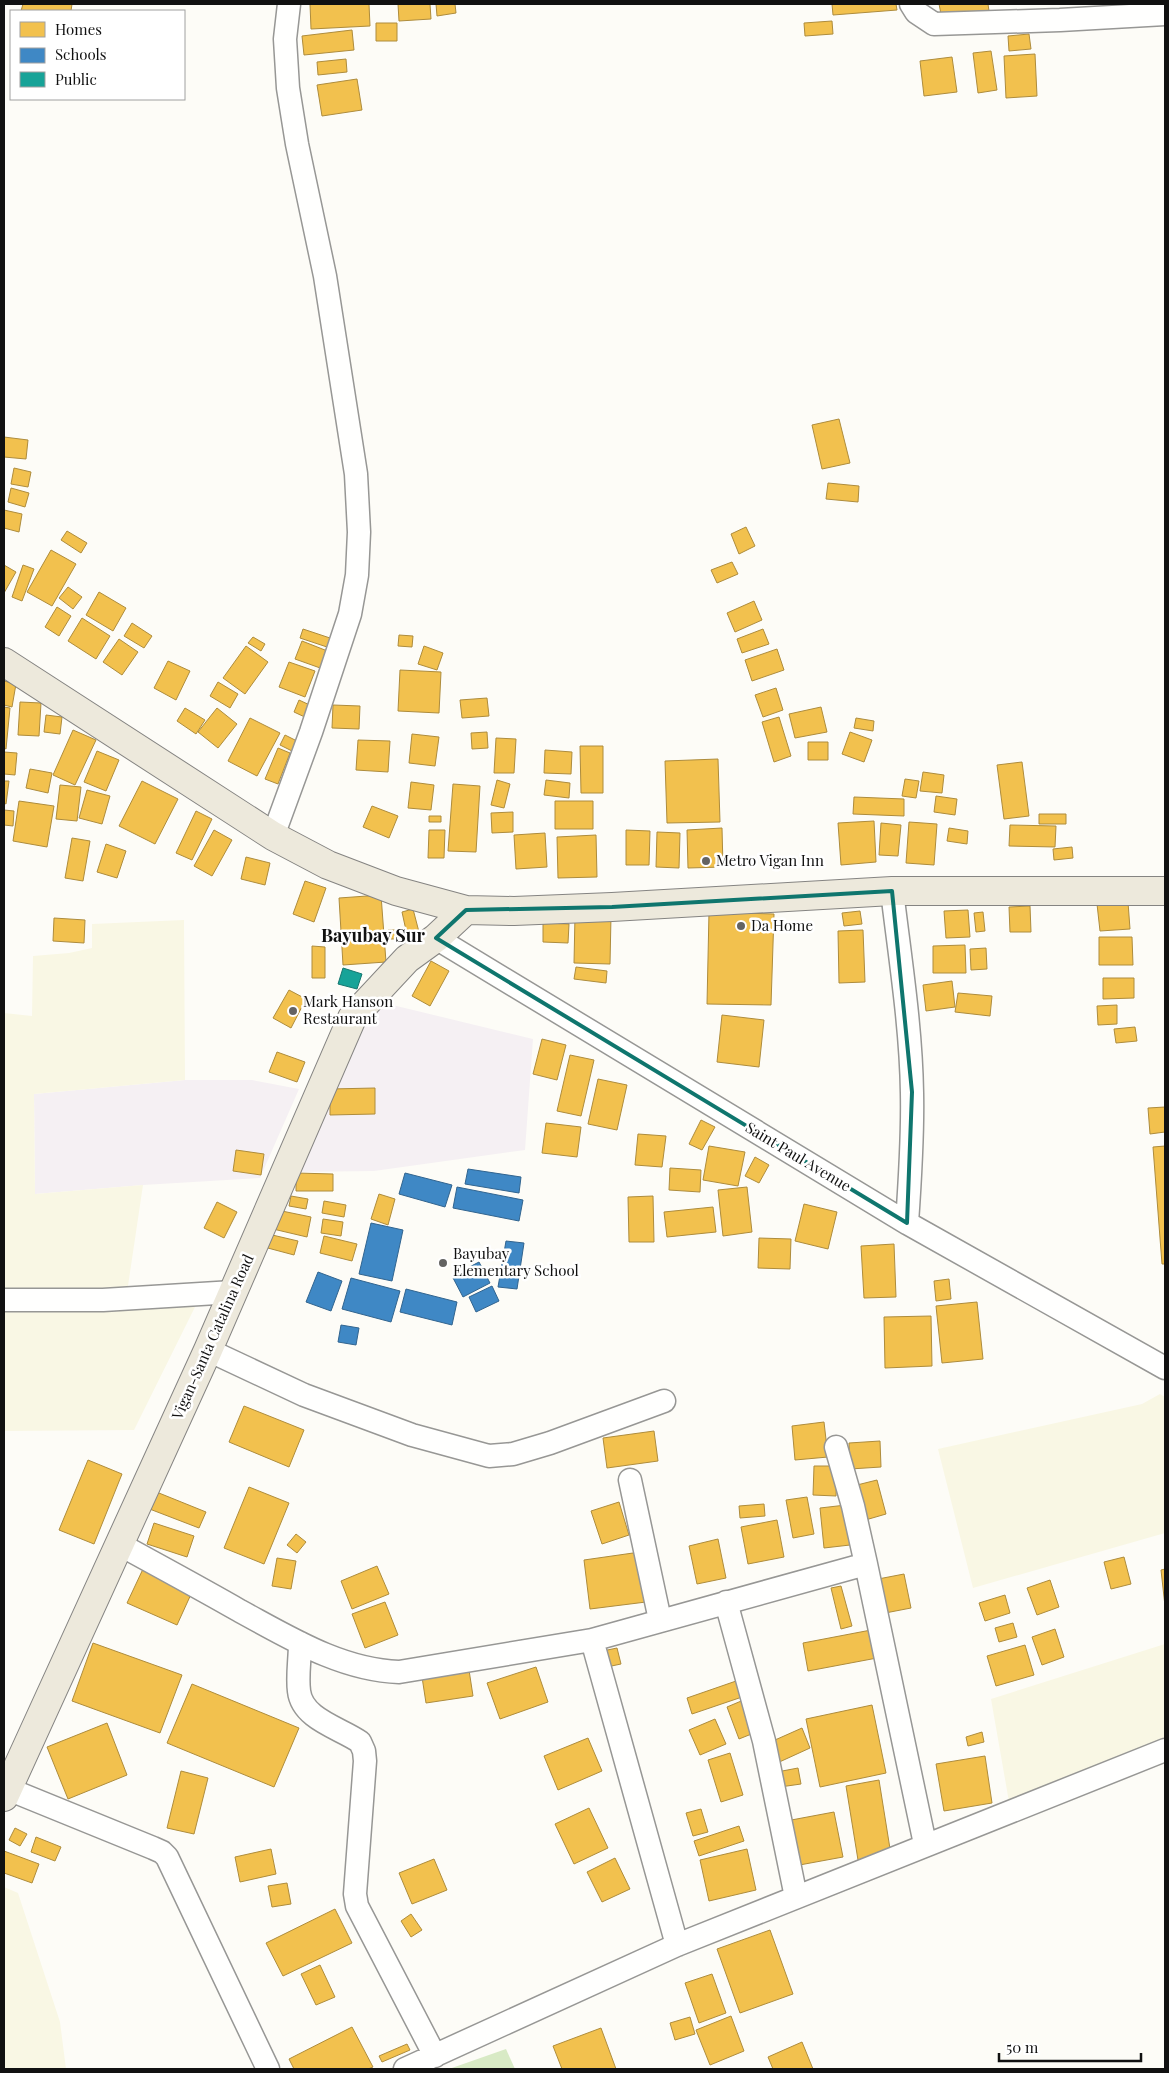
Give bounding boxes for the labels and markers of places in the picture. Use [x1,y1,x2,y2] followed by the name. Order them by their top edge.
[716,850,824,870] place label: Metro Vigan Inn
[700,855,712,867] marker: Metro Vigan Inn
[751,915,813,935] place label: Da Home
[735,920,747,932] marker: Da Home
[303,991,393,1028] place label: Mark Hanson Restaurant
[287,1005,299,1017] marker: Mark Hanson Restaurant
[453,1243,579,1280] place label: Bayubay Elementary School
[437,1257,449,1269] marker: Bayubay Elementary School

